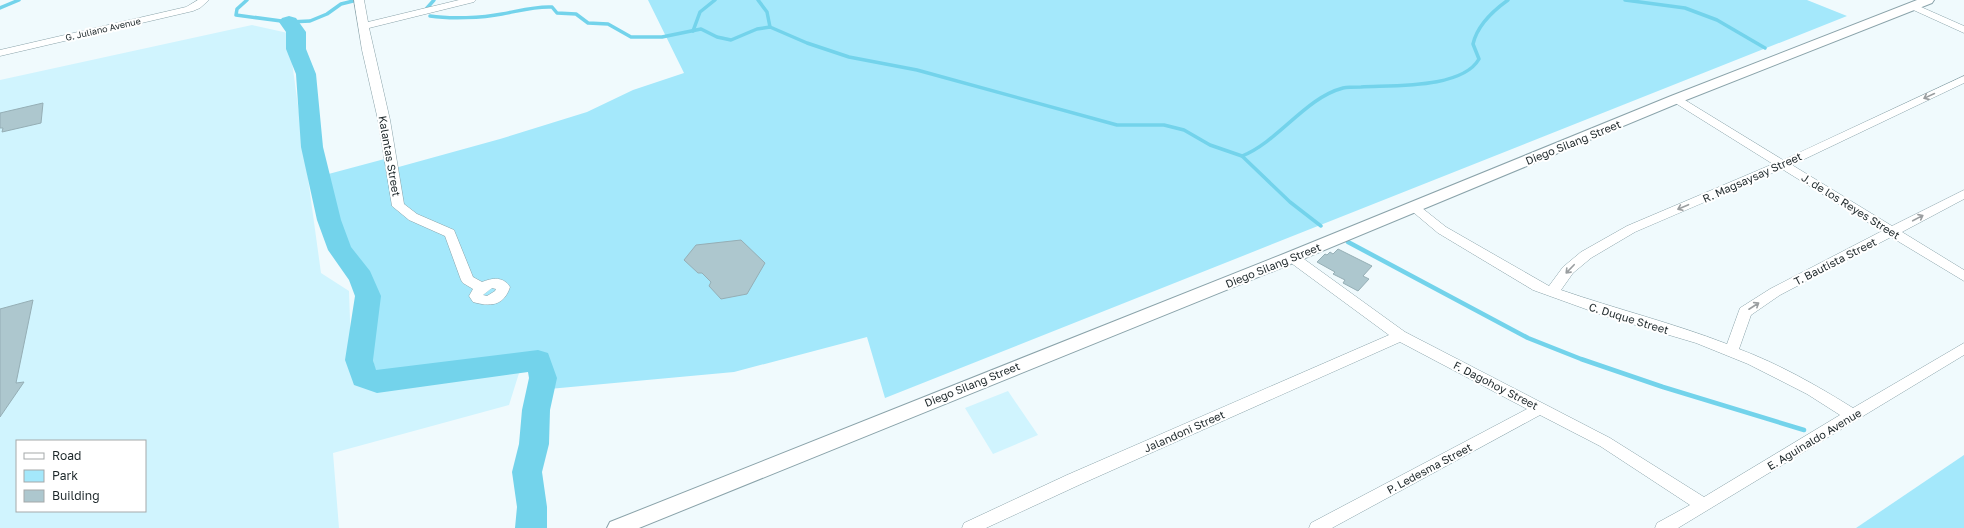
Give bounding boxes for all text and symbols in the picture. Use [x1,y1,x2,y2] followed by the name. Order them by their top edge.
[64,15,142,43] street label: G. Juliano Avenue
[1923,93,1935,100] one-way arrow
[376,115,404,197] street label: Kalantas Street
[1523,117,1623,167] street label: Diego Silang Street
[1700,149,1804,205] street label: R. Magsaysay Street
[1800,170,1902,242] street label: J. de los Reyes Street
[1677,204,1689,211] one-way arrow
[1912,214,1924,221] one-way arrow
[1792,235,1878,287] street label: T. Bautista Street
[1223,240,1323,290] street label: Diego Silang Street
[1565,264,1575,274] one-way arrow
[1588,300,1670,336] street label: C. Duque Street
[1748,302,1759,310] one-way arrow
[1452,358,1540,412] street label: F. Dagohoy Street
[922,359,1022,409] street label: Diego Silang Street
[1764,406,1864,472] street label: E. Aguinaldo Avenue
[1142,407,1226,455] street label: Jalandoni Street
[16,440,146,512] legend
[1384,440,1474,496] street label: P. Ledesma Street
[52,448,81,463] text: Road
[52,468,78,483] text: Park
[52,488,100,503] text: Building

